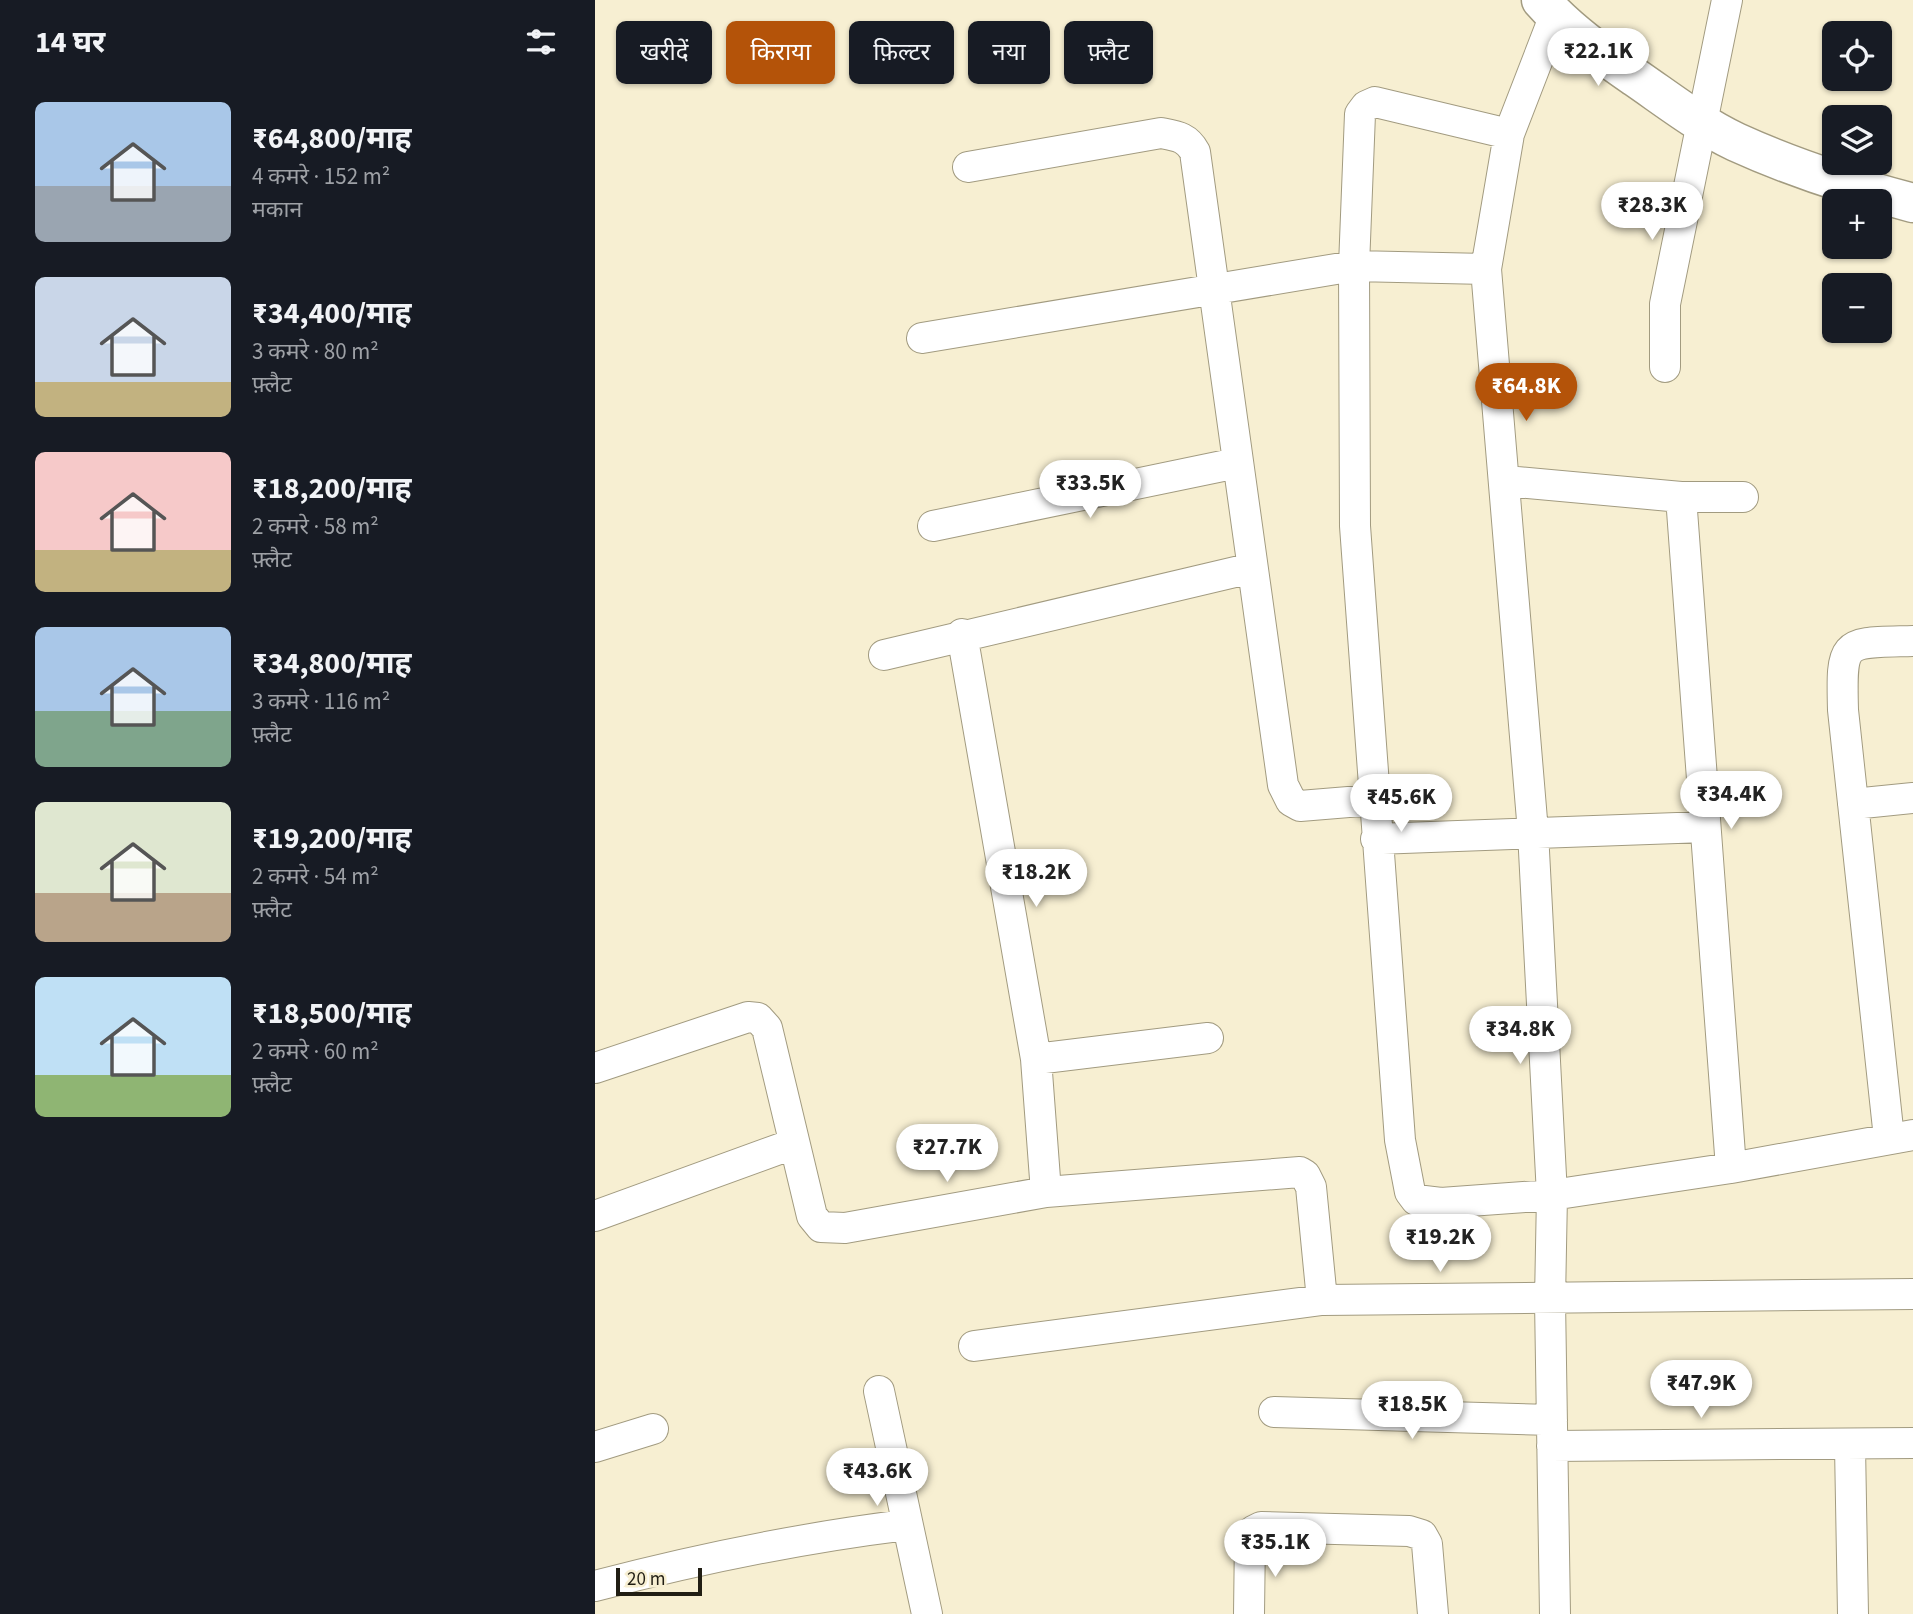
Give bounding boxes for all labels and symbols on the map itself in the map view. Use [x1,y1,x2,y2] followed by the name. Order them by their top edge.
[1541,28,1655,88] pin: ₹22.1K
[1595,182,1709,242] pin: ₹28.3K
[1469,364,1583,423] pin: ₹64.8K
[1033,461,1147,520] pin: ₹33.5K
[1674,772,1788,831] pin: ₹34.4K
[1344,774,1458,834] pin: ₹45.6K
[979,850,1093,909] pin: ₹18.2K
[1463,1006,1577,1066] pin: ₹34.8K
[890,1124,1004,1184] pin: ₹27.7K
[1383,1214,1497,1274] pin: ₹19.2K
[1644,1360,1758,1420] pin: ₹47.9K
[1355,1382,1469,1441] pin: ₹18.5K
[820,1448,934,1508] pin: ₹43.6K
[1218,1520,1332,1579] pin: ₹35.1K
[616,1565,702,1597] scale bar

